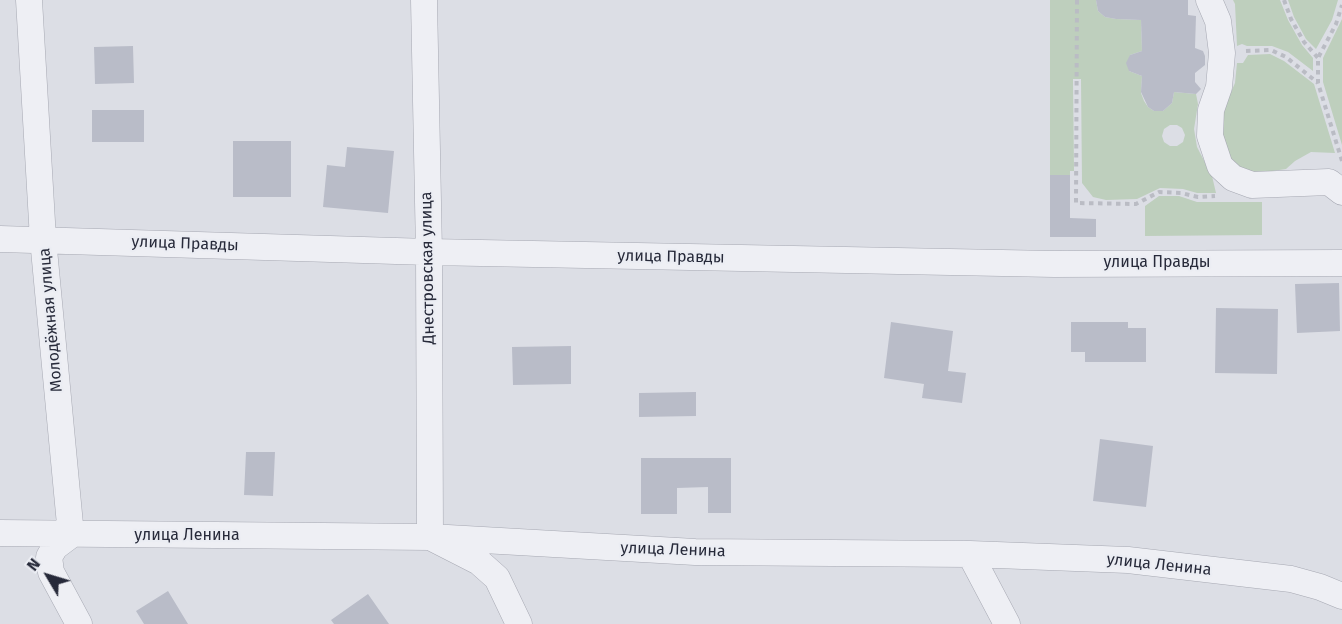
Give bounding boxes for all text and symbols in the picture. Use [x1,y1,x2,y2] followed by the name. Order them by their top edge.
[417,191,439,345] street label: Днестровская улица
[131,233,239,255] street label: улица Правды
[617,246,725,268] street label: улица Правды
[35,247,67,393] street label: Молодёжная улица
[1103,253,1211,273] street label: улица Правды
[134,526,240,546] street label: улица Ленина
[620,539,726,561] street label: улица Ленина
[18,546,78,606] north arrow
[1106,550,1212,580] street label: улица Ленина
[23,555,44,575] text: N

